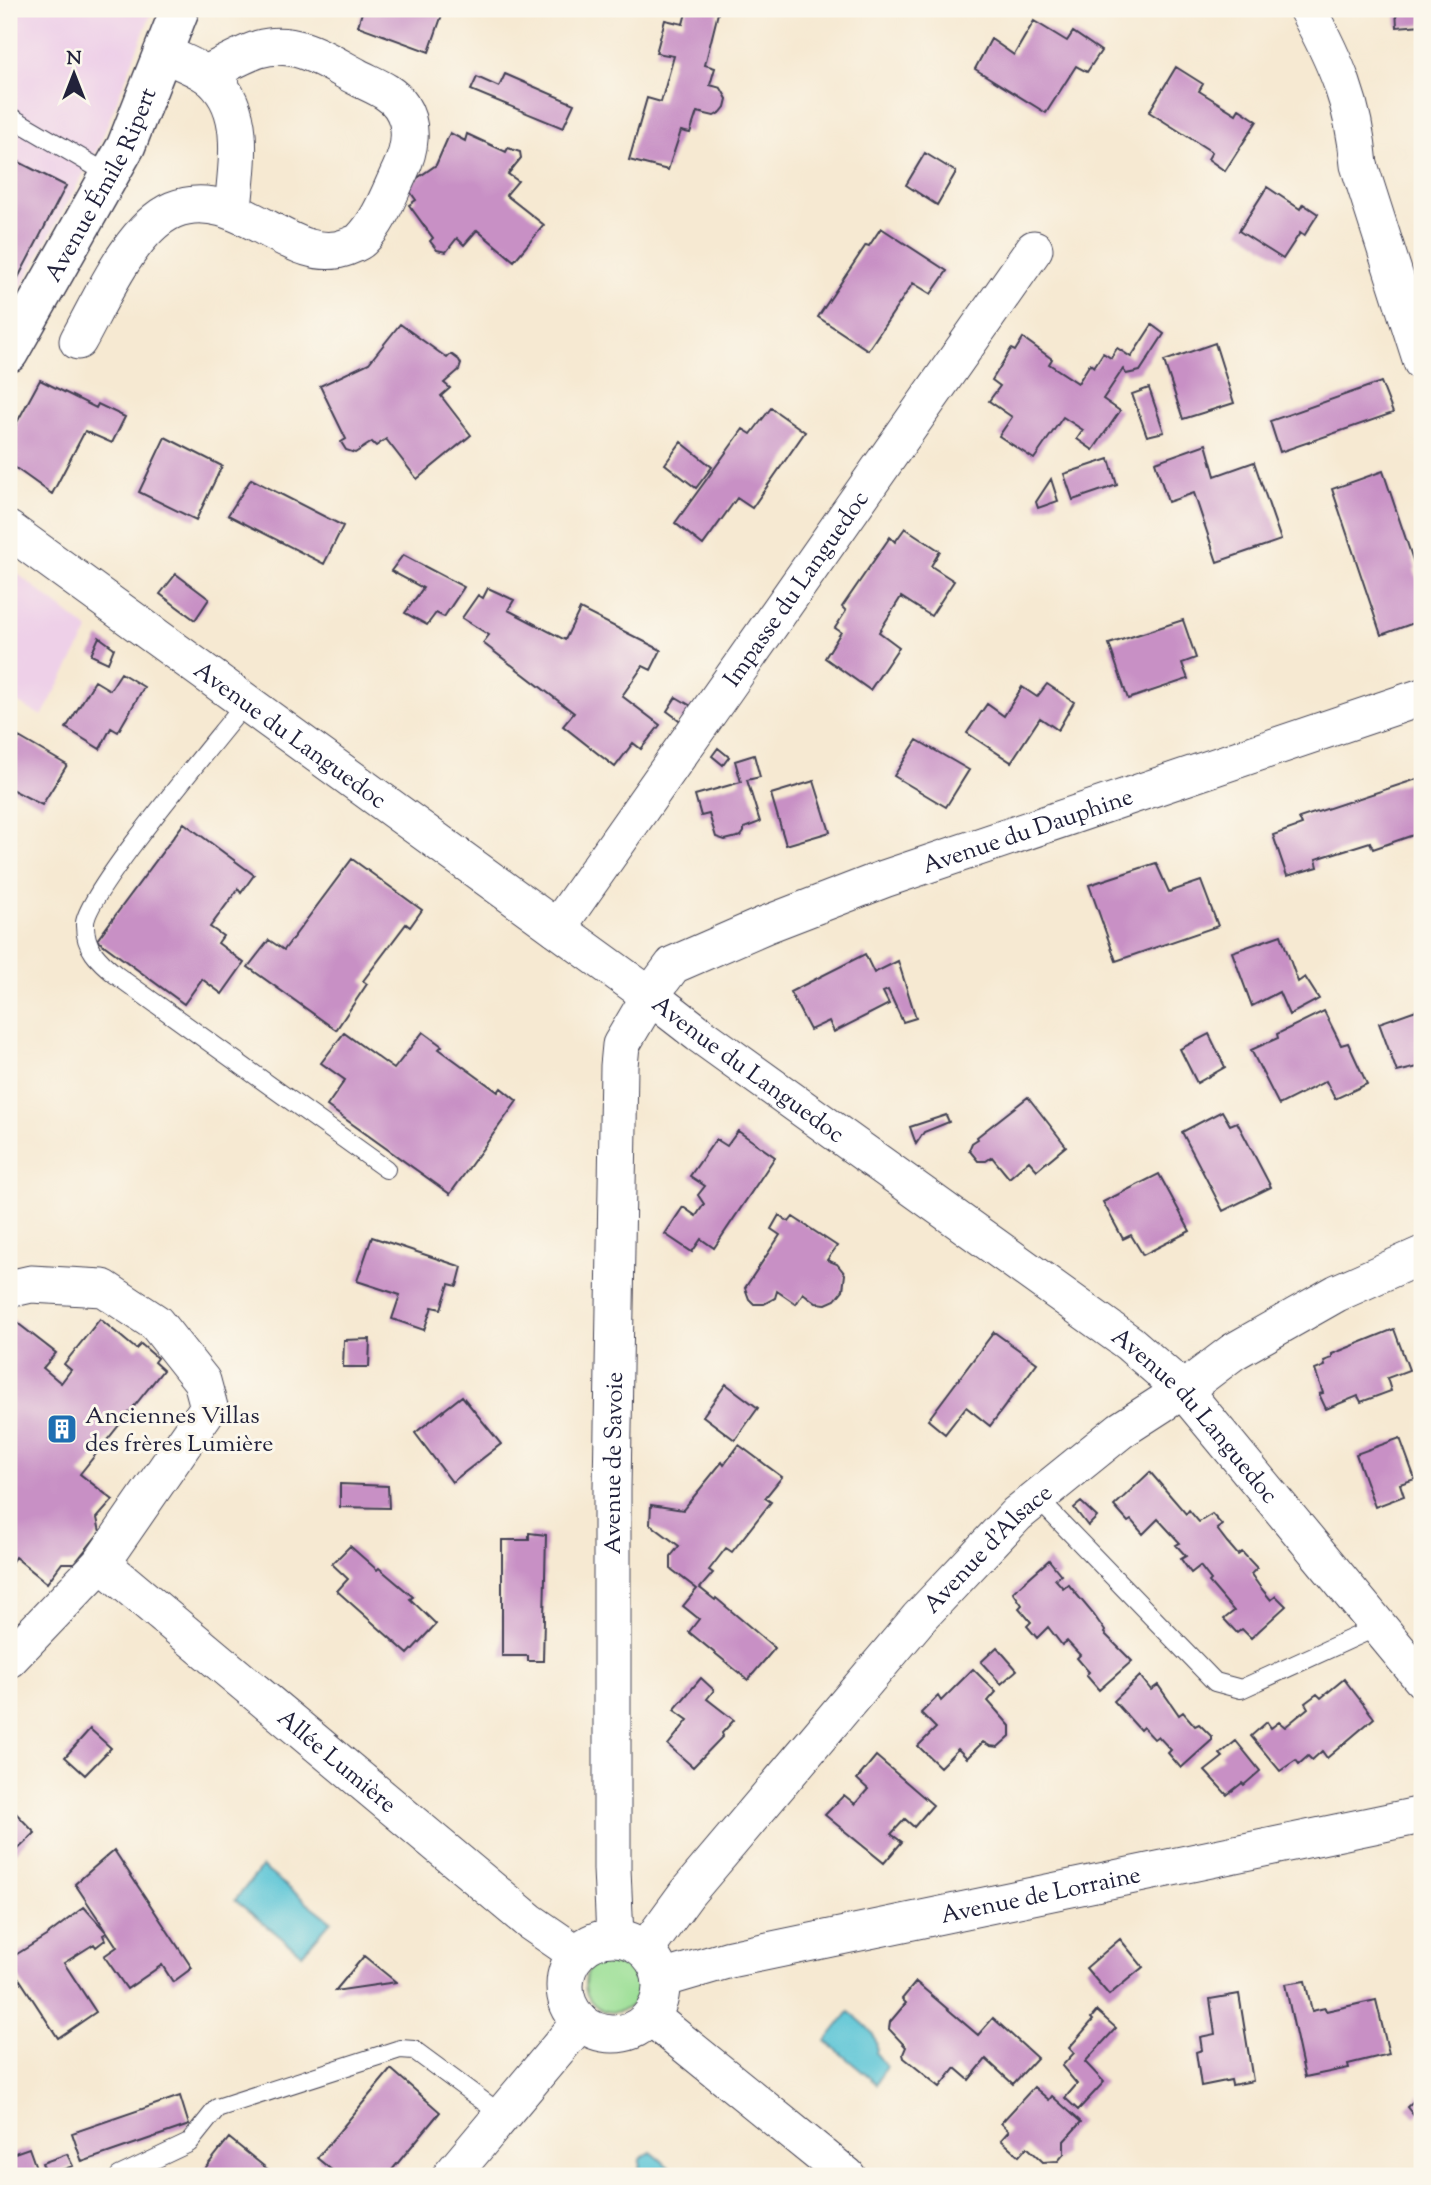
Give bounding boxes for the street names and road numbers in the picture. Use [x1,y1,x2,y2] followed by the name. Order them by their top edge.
[38,83,166,289] street label: Avenue Émile Ripert
[716,484,878,695] street label: Impasse du Languedoc
[186,655,393,818] street label: Avenue du Languedoc
[918,781,1138,884] street label: Avenue du Dauphine
[644,988,851,1152] street label: Avenue du Languedoc
[1104,1321,1285,1512] street label: Avenue du Languedoc
[597,1371,633,1555] street label: Avenue de Savoie
[917,1477,1060,1622] street label: Avenue d'Alsace
[269,1702,403,1822] street label: Allée Lumière
[938,1859,1144,1934] street label: Avenue de Lorraine

